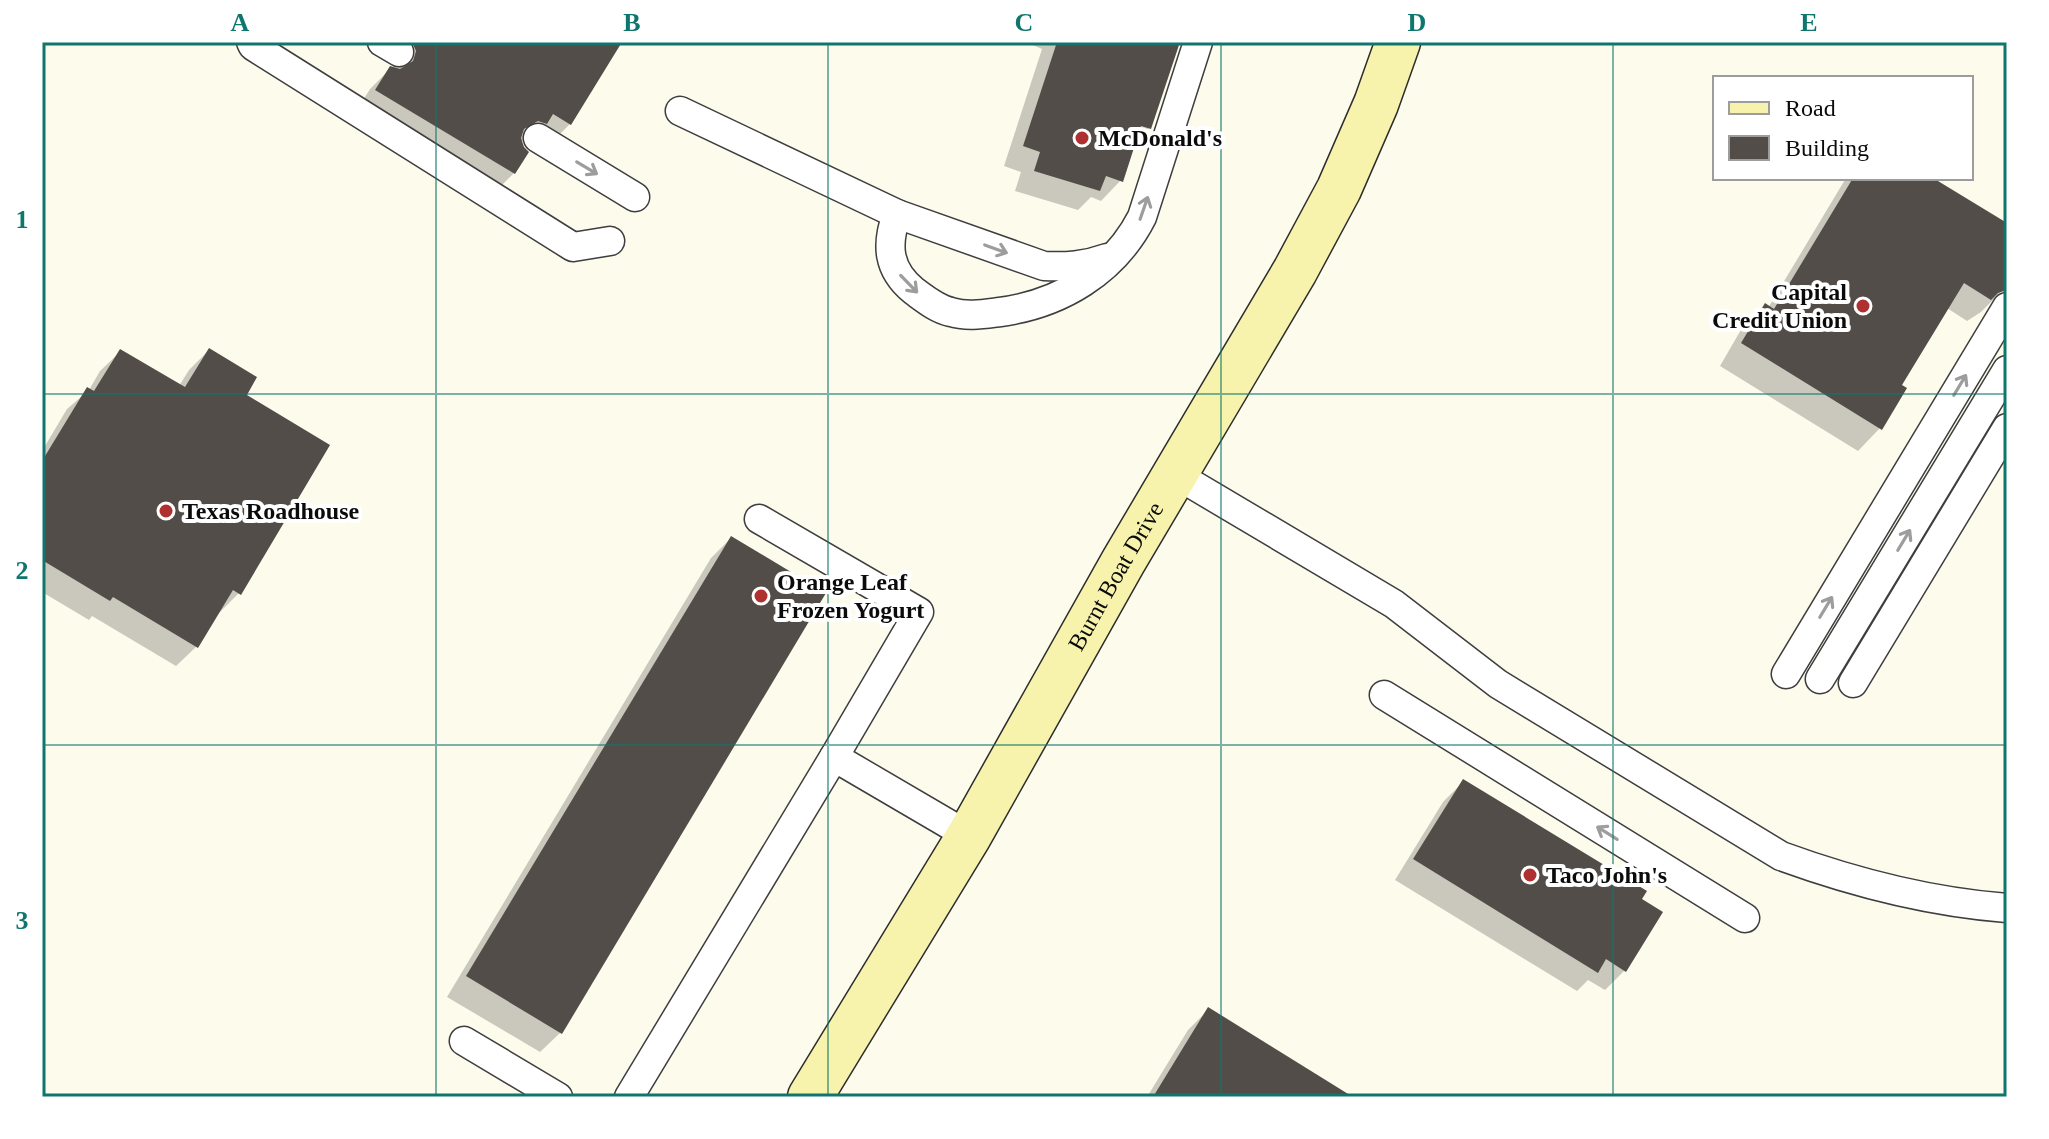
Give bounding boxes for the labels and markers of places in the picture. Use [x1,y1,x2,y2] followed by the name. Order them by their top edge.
[1098,125,1222,151] place label: McDonald's
[1073,129,1091,147] marker: McDonald's
[1712,279,1847,333] place label: Capital Credit Union
[1854,297,1872,315] marker: Capital Credit Union
[182,498,360,524] place label: Texas Roadhouse
[157,502,175,520] marker: Texas Roadhouse
[777,569,924,623] place label: Orange Leaf Frozen Yogurt
[752,587,770,605] marker: Orange Leaf Frozen Yogurt
[1546,862,1667,888] place label: Taco John's
[1521,866,1539,884] marker: Taco John's

